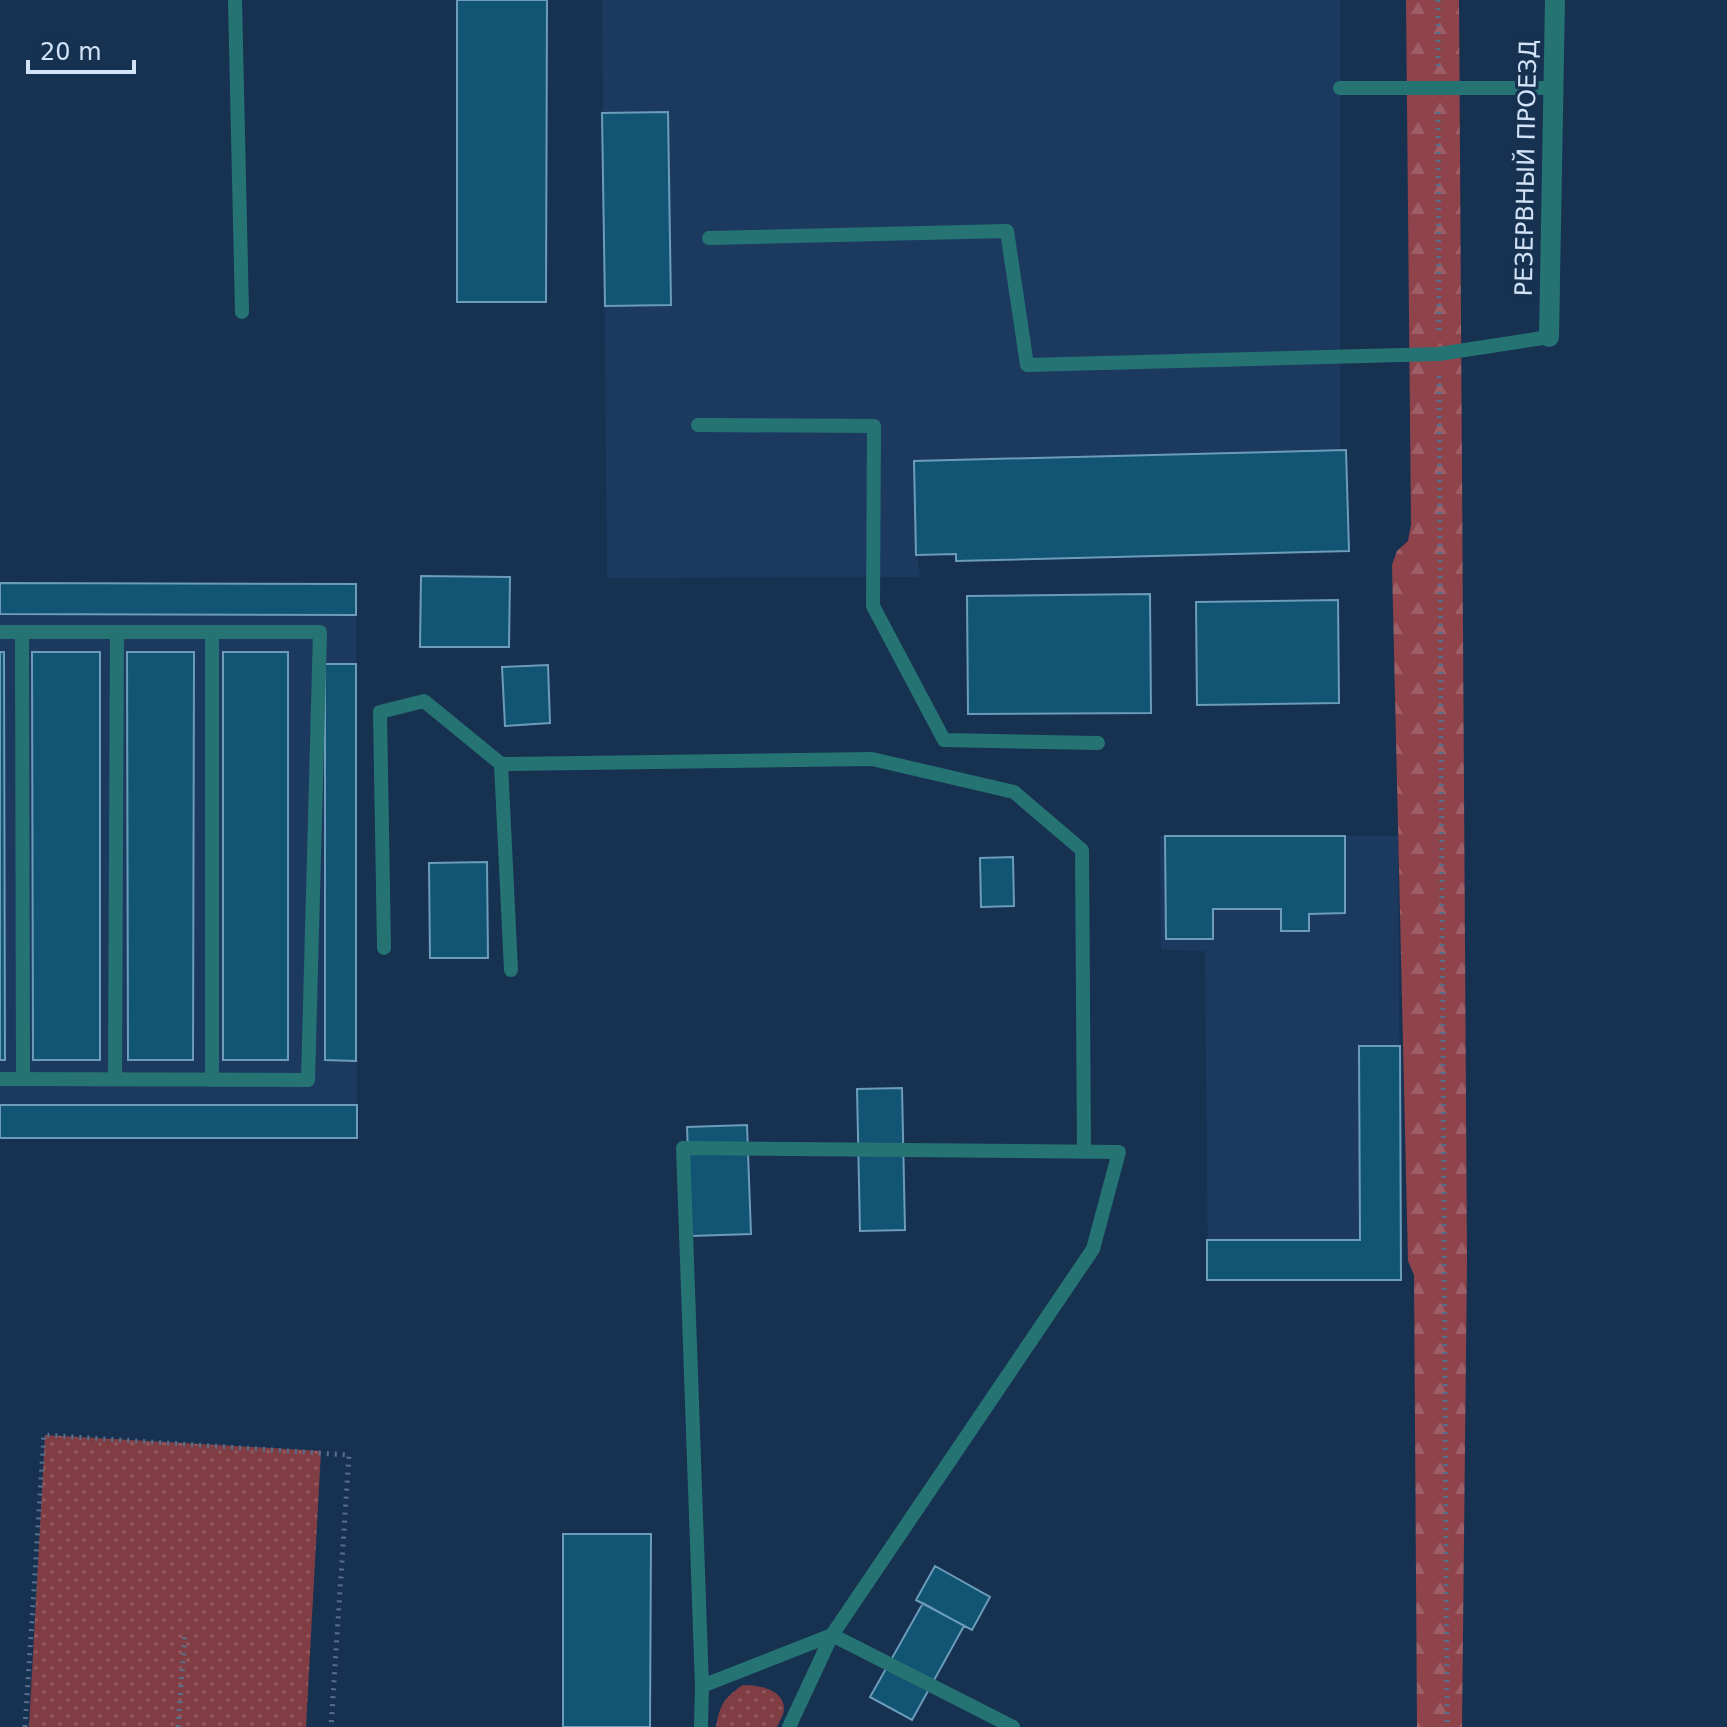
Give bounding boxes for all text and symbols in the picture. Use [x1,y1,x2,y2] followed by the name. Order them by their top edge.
[28,24,134,74] scale bar
[40,38,102,66] text: 20 m
[1509,39,1542,297] street label: РЕЗЕРВНЫЙ ПРОЕЗД

